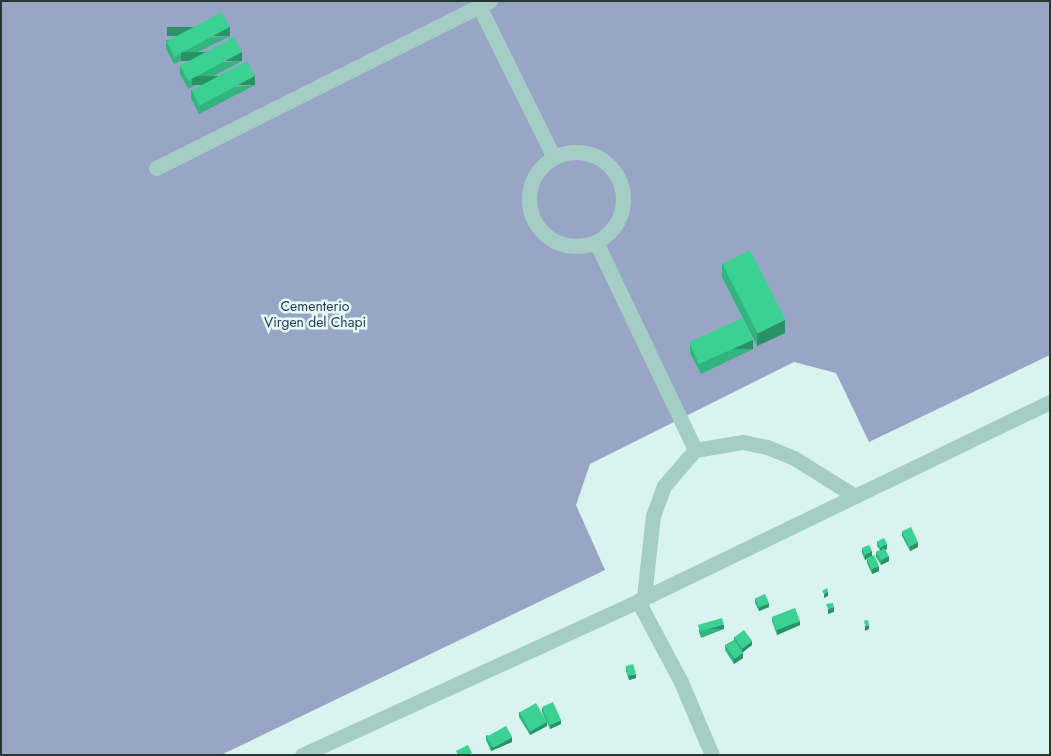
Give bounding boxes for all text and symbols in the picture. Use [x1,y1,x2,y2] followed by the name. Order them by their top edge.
[264,298,366,331] park label: Cementerio Virgen del Chapi

